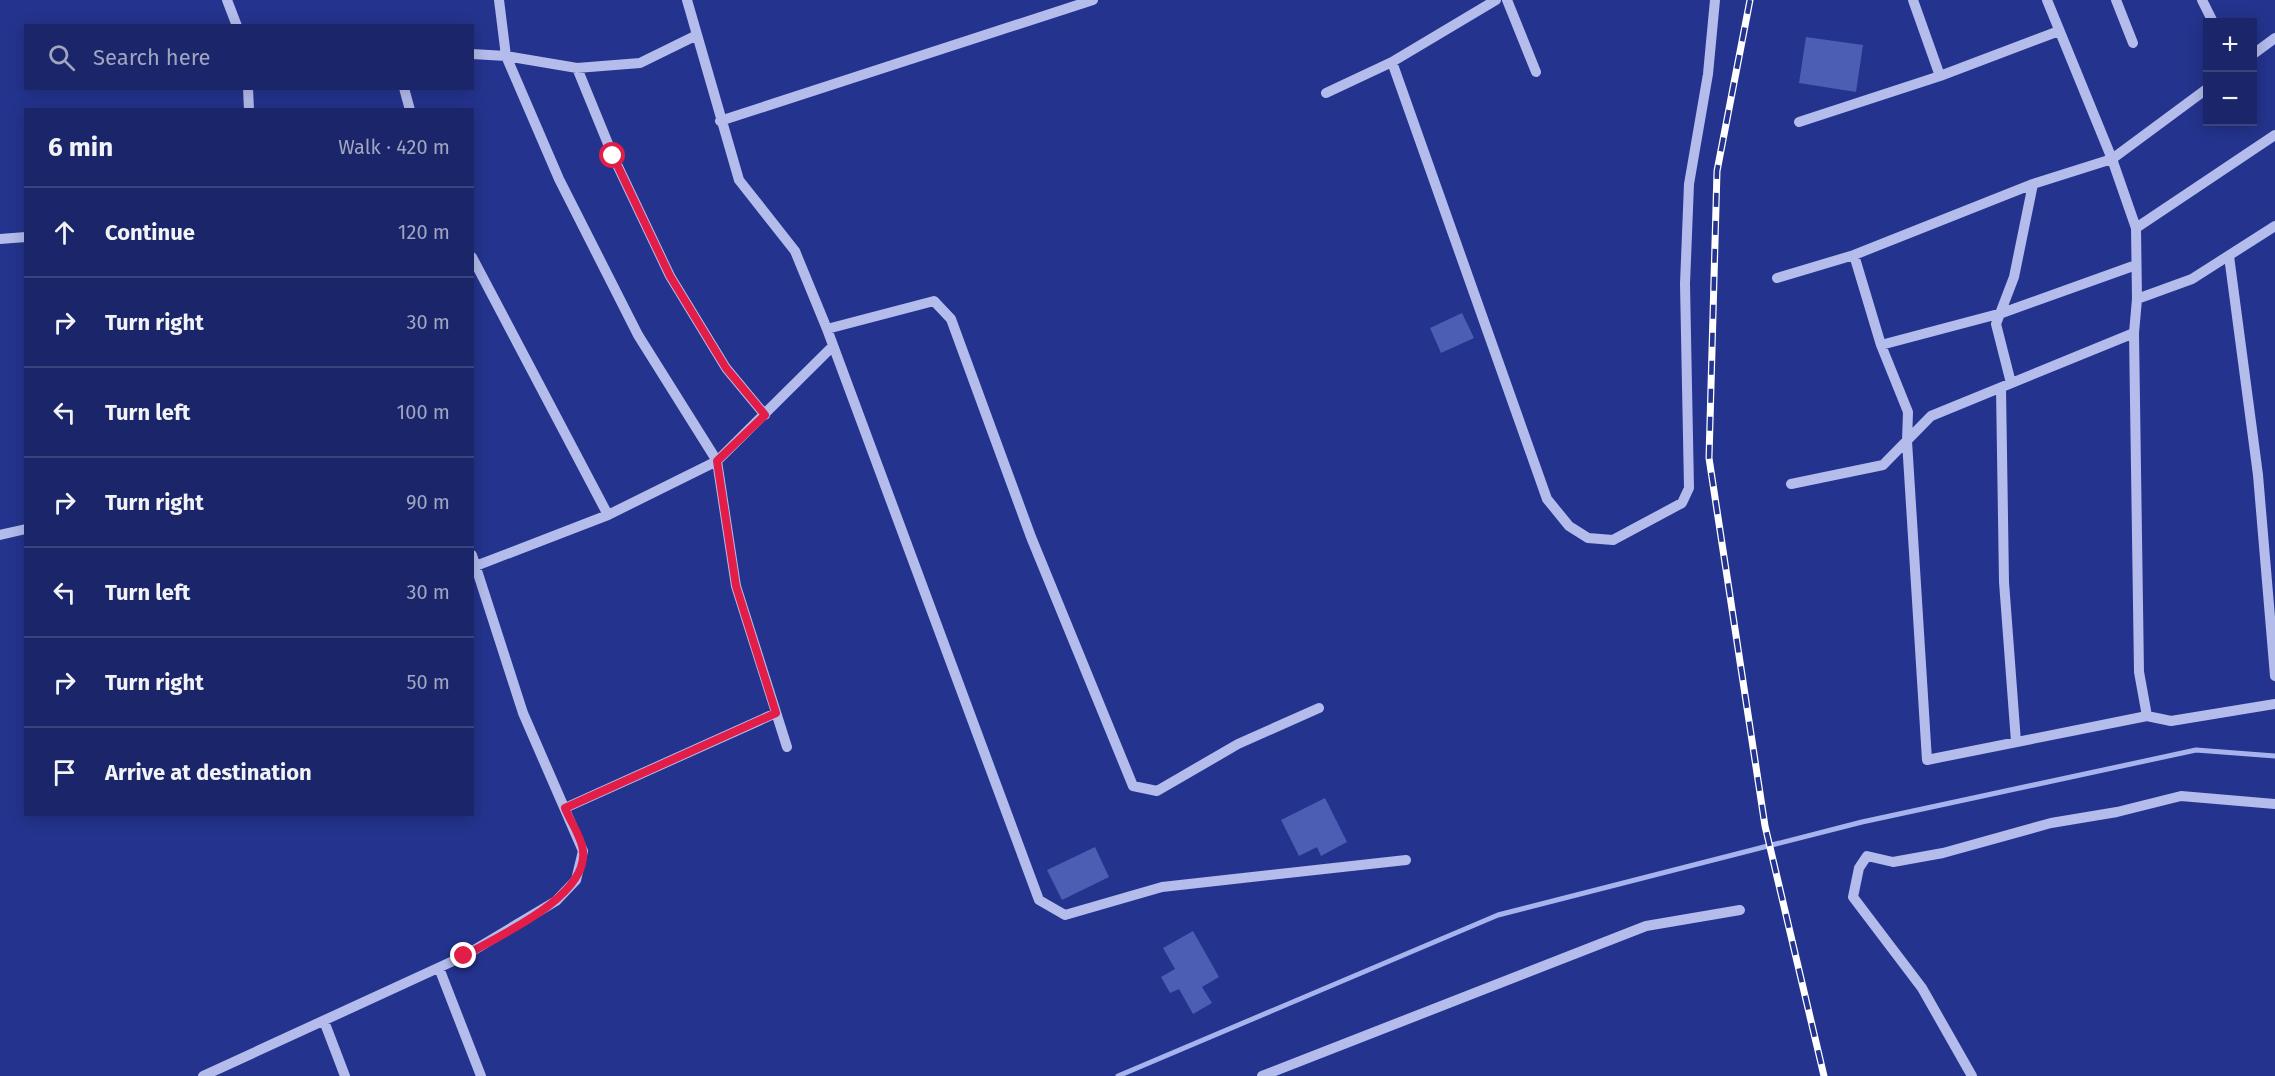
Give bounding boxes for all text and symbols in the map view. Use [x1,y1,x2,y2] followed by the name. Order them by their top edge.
[2203,18,2257,126] map controls
[2203,18,2257,72] button: +
[24,24,474,90] search box
[45,41,78,74] icon: search
[93,44,211,71] text: Search here
[2203,72,2257,126] button: −
[48,132,113,163] text: 6 min
[338,135,450,159] text: Walk · 420 m
[599,142,625,168] route start
[48,216,81,249] icon: ahead
[105,219,195,246] text: Continue
[398,220,450,244] text: 120 m
[48,306,81,339] icon: right
[105,309,204,336] text: Turn right
[406,310,450,334] text: 30 m
[48,396,81,429] icon: left
[105,399,190,426] text: Turn left
[397,400,450,424] text: 100 m
[48,486,81,519] icon: right
[105,489,204,516] text: Turn right
[406,490,450,514] text: 90 m
[48,576,81,609] icon: left
[105,579,190,606] text: Turn left
[406,580,450,604] text: 30 m
[48,666,81,699] icon: right
[105,669,204,696] text: Turn right
[406,670,450,694] text: 50 m
[48,756,81,789] icon: arrive
[105,759,312,786] text: Arrive at destination
[450,942,476,968] route end

